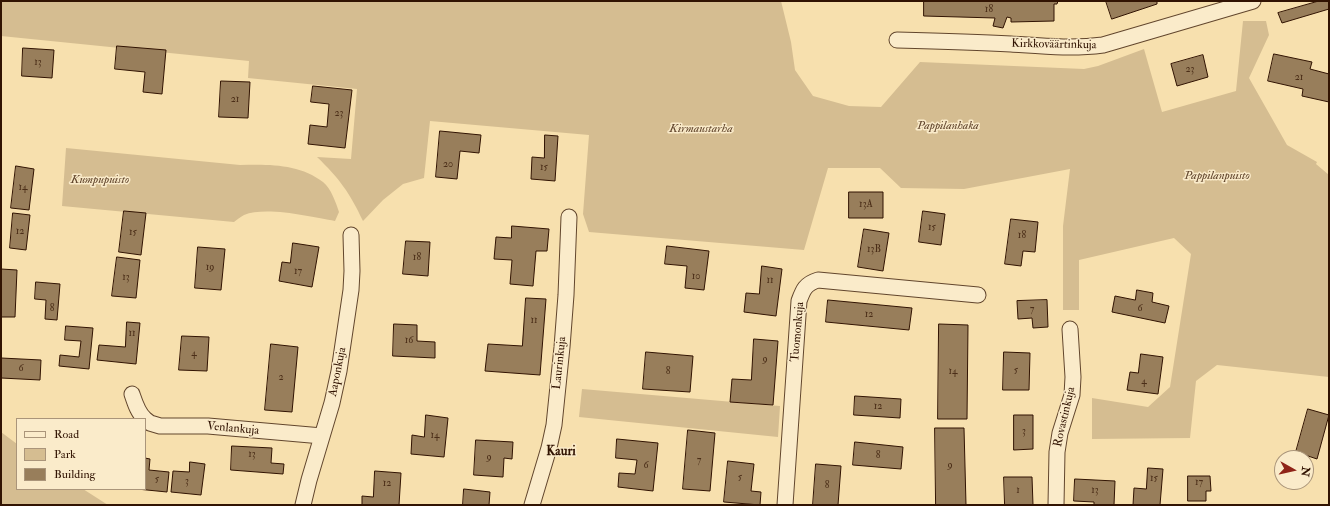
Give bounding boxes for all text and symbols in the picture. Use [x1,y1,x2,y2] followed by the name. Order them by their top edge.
[985,4,993,16] house number: 18
[1011,37,1097,53] street label: Kirkkoväärtinkuja
[34,57,42,69] house number: 13
[1186,64,1194,76] house number: 23
[1295,72,1303,84] house number: 21
[231,94,239,106] house number: 21
[335,108,343,120] house number: 23
[917,119,979,133] park label: Pappilanhaka
[669,122,733,136] park label: Kirmaustarha
[443,159,453,171] house number: 20
[540,162,548,174] house number: 15
[1184,169,1250,183] park label: Pappilanpuisto
[71,173,129,187] park label: Kumpupuisto
[19,182,27,194] house number: 14
[859,199,873,211] house number: 13A
[928,222,936,234] house number: 15
[16,226,24,238] house number: 12
[129,227,137,239] house number: 15
[1018,230,1026,242] house number: 18
[867,244,881,256] house number: 13B
[413,252,421,264] house number: 18
[206,262,214,274] house number: 19
[294,266,302,278] house number: 17
[692,271,700,283] house number: 10
[122,272,130,284] house number: 13
[766,275,774,287] house number: 11
[788,301,808,363] street label: Tuomonkuja
[50,303,54,315] house number: 8
[1137,303,1143,315] house number: 6
[1030,304,1034,316] house number: 7
[865,309,873,321] house number: 12
[530,315,538,327] house number: 11
[128,328,136,340] house number: 11
[405,335,413,347] house number: 16
[550,336,570,390] street label: Laurinkuja
[326,346,350,398] street label: Aaponkuja
[191,348,197,360] house number: 4
[762,354,768,366] house number: 9
[18,363,24,375] house number: 6
[1014,365,1018,377] house number: 5
[666,366,670,378] house number: 8
[949,366,957,378] house number: 14
[278,372,284,384] house number: 2
[1141,376,1147,388] house number: 4
[1051,386,1079,448] street label: Rovastinkuja
[874,401,882,413] house number: 12
[16,418,146,490] legend
[206,420,260,438] street label: Venlankuja
[1022,426,1026,438] house number: 3
[54,427,79,442] text: Road
[431,430,439,442] house number: 14
[546,444,576,460] district label: Kauri
[54,447,76,462] text: Park
[248,449,256,461] house number: 13
[876,450,880,462] house number: 8
[1274,450,1314,490] north arrow
[486,452,492,464] house number: 9
[697,455,701,467] house number: 7
[643,460,649,472] house number: 6
[947,460,953,472] house number: 9
[1298,466,1313,477] text: N
[54,467,95,482] text: Building
[738,472,742,484] house number: 5
[1150,473,1158,485] house number: 15
[155,474,159,486] house number: 5
[185,476,189,488] house number: 3
[1195,477,1203,489] house number: 17
[383,478,391,490] house number: 12
[825,480,829,492] house number: 8
[1016,485,1020,497] house number: 1
[1091,485,1099,497] house number: 13

